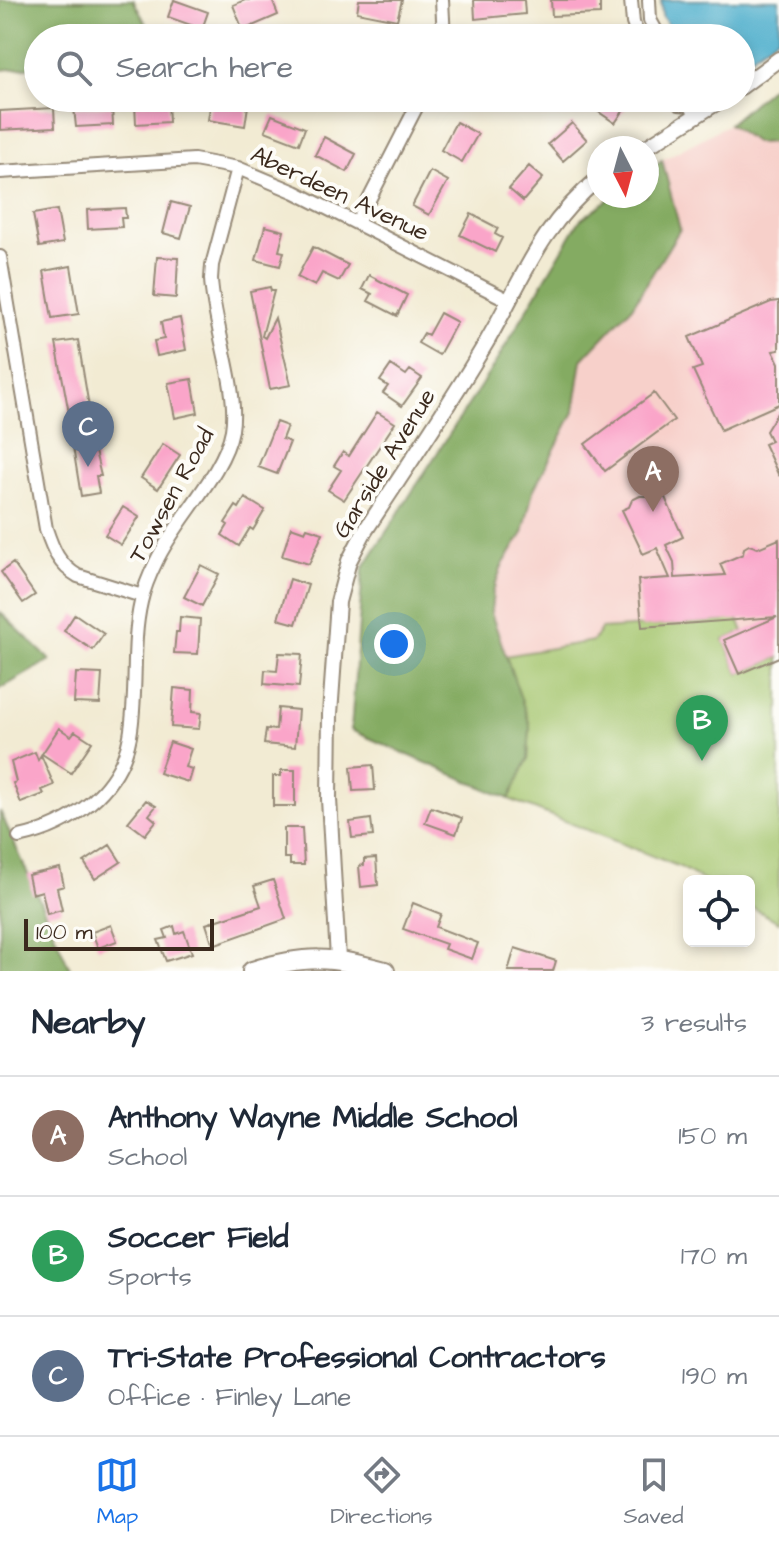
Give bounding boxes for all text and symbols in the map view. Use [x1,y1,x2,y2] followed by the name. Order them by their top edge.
[24,24,755,112] search box
[52,46,96,90] icon: search
[116,47,293,89] text: Search here
[587,136,659,208] north arrow
[245,138,434,250] street label: Aberdeen Avenue
[325,382,444,545] street label: Garside Avenue
[62,401,114,467] pin: C
[121,422,223,569] street label: Towsen Road
[627,446,679,512] pin: A
[374,624,414,664] your location
[676,695,728,761] pin: B
[683,875,755,947] map controls
[683,875,755,947] button: locate
[24,915,214,951] scale bar
[36,917,93,948] text: 100 m
[32,999,146,1047] text: Nearby
[641,1005,747,1041] text: 3 results
[108,1097,517,1139] text: Anthony Wayne Middle School
[50,1118,66,1154] text: A
[678,1118,747,1154] text: 150 m
[108,1139,187,1175] text: School
[108,1217,289,1259] text: Soccer Field
[49,1238,67,1274] text: B
[681,1238,747,1274] text: 170 m
[108,1259,192,1295] text: Sports
[108,1337,606,1379] text: Tri-State Professional Contractors
[49,1358,67,1394] text: C
[682,1358,747,1394] text: 190 m
[108,1379,351,1415] text: Office · Finley Lane
[95,1453,139,1532] tab: Map
[330,1453,433,1532] tab: Directions
[624,1453,684,1532] tab: Saved

